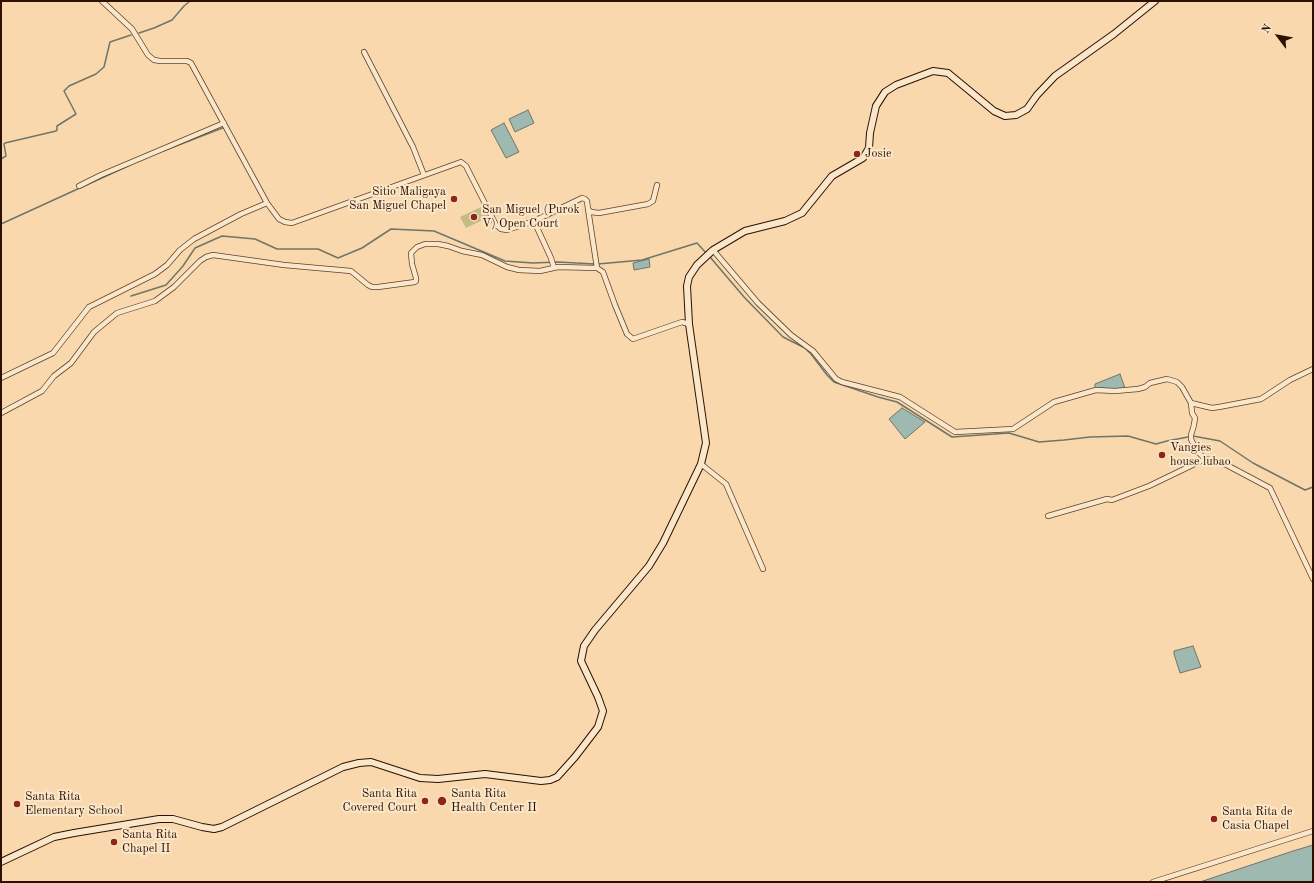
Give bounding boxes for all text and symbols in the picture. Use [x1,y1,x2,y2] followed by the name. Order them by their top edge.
[1258,16,1298,56] north arrow
[1261,23,1274,36] text: N
[865,147,891,161] place label: Josie
[852,149,862,159] marker: Josie
[349,185,446,213] place label: Sitio Maligaya San Miguel Chapel
[449,194,459,204] marker: Sitio Maligaya San Miguel Chapel
[482,203,580,231] place label: San Miguel (Purok V) Open Court
[469,212,479,222] marker: San Miguel (Purok V) Open Court
[1170,441,1231,469] place label: Vangies house lubao
[1157,450,1167,460] marker: Vangies house lubao
[343,787,417,815] place label: Santa Rita Covered Court
[451,787,537,815] place label: Santa Rita Health Center II
[25,790,123,818] place label: Santa Rita Elementary School
[436,795,448,807] marker: Santa Rita Health Center II
[420,796,430,806] marker: Santa Rita Covered Court
[12,799,22,809] marker: Santa Rita Elementary School
[1222,805,1292,833] place label: Santa Rita de Casia Chapel
[1209,814,1219,824] marker: Santa Rita de Casia Chapel
[122,828,177,856] place label: Santa Rita Chapel II
[109,837,119,847] marker: Santa Rita Chapel II

